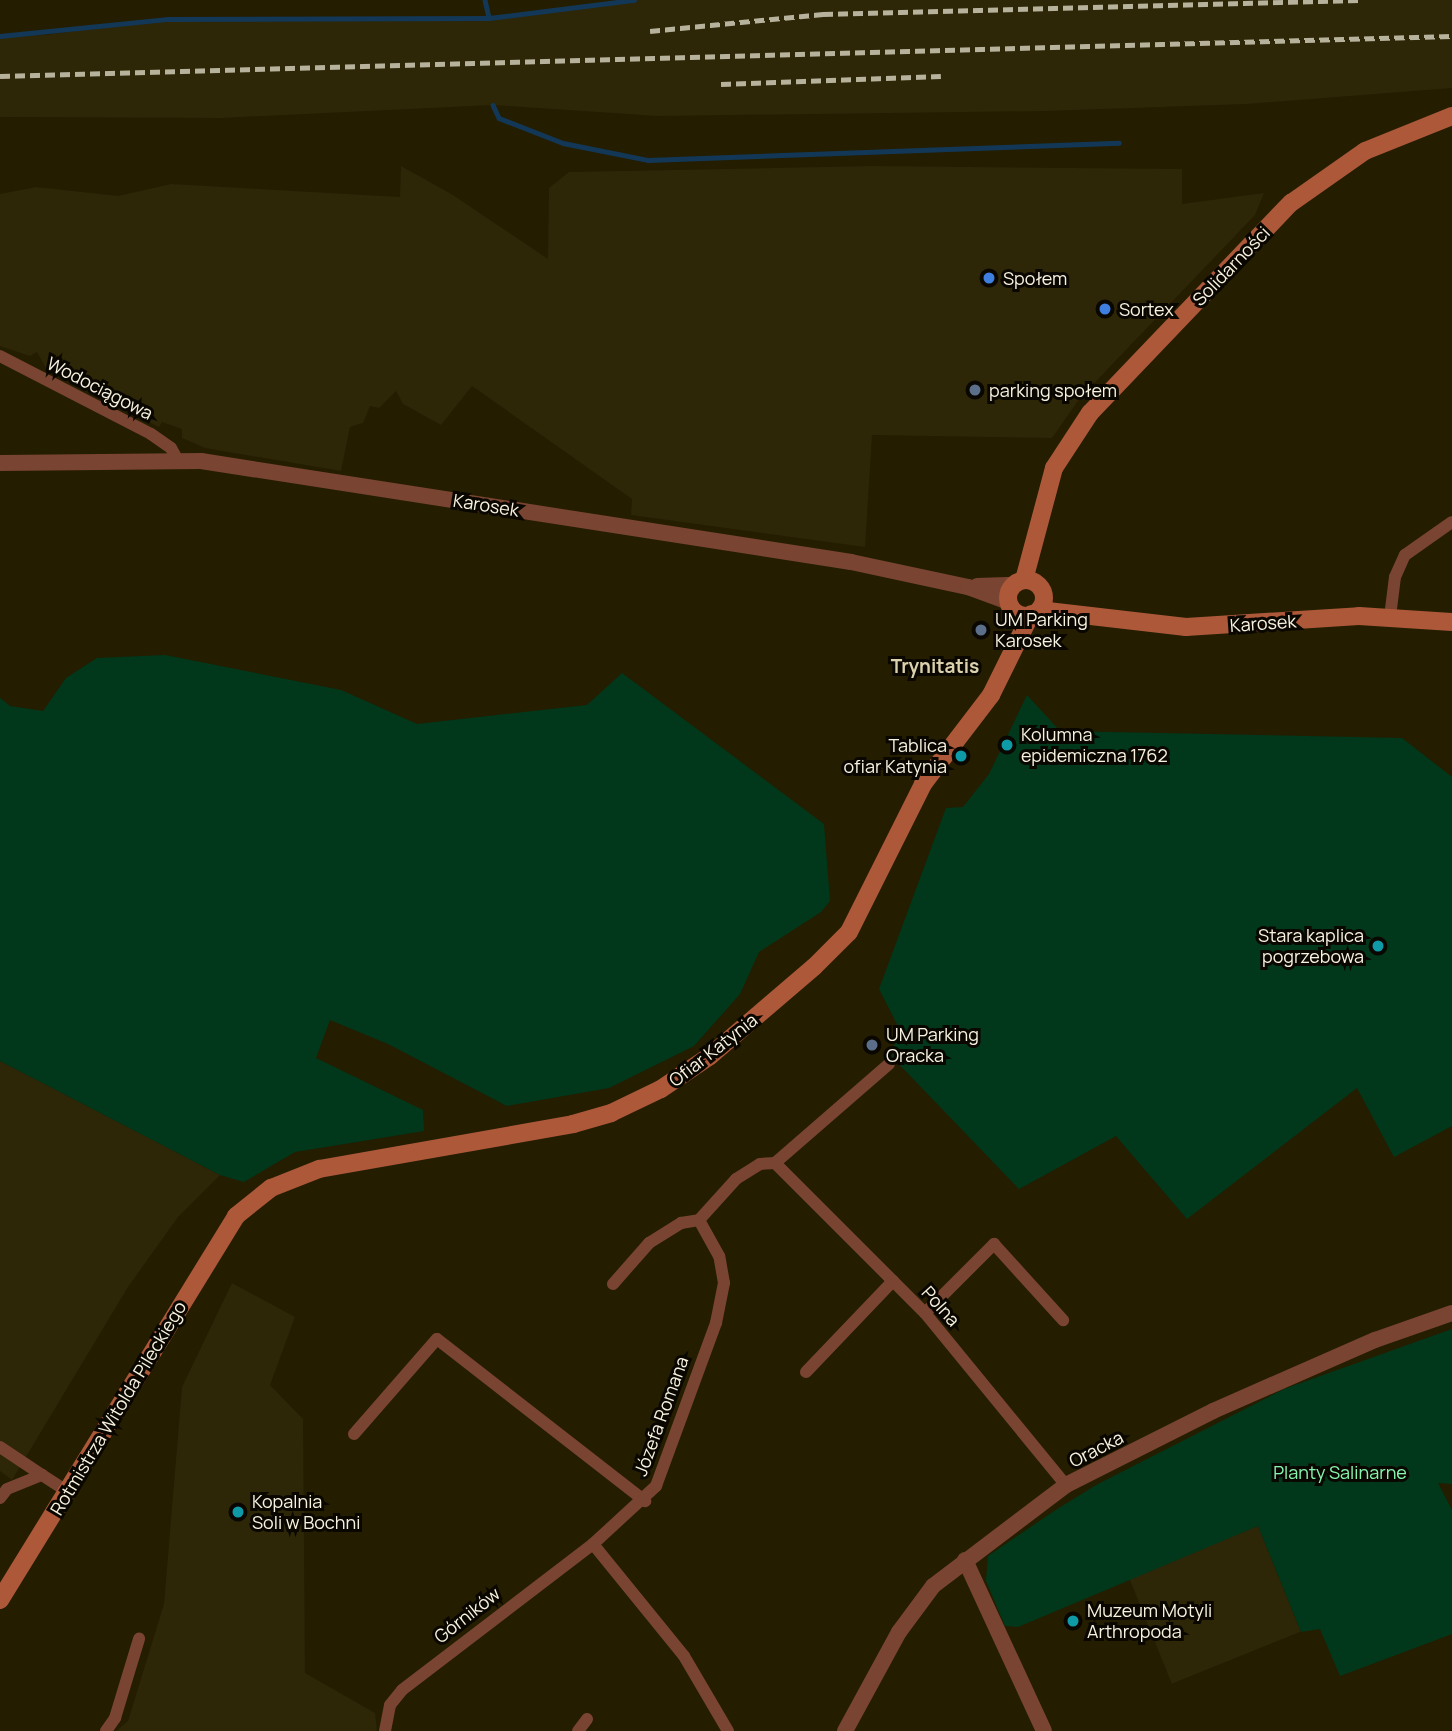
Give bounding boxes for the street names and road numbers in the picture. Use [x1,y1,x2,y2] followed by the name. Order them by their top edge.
[1188,222,1274,310] street label: Solidarności
[43,352,157,424] street label: Wodociągowa
[451,489,521,521] street label: Karosek
[1229,610,1297,636] street label: Karosek
[665,1009,761,1091] street label: Ofiar Katynia
[917,1282,965,1330] street label: Polna
[45,1297,191,1519] street label: Rotmistrza Witolda Pileckiego
[629,1353,693,1479] street label: Józefa Romana
[1065,1426,1127,1472] street label: Oracka
[430,1583,504,1647] street label: Górników

